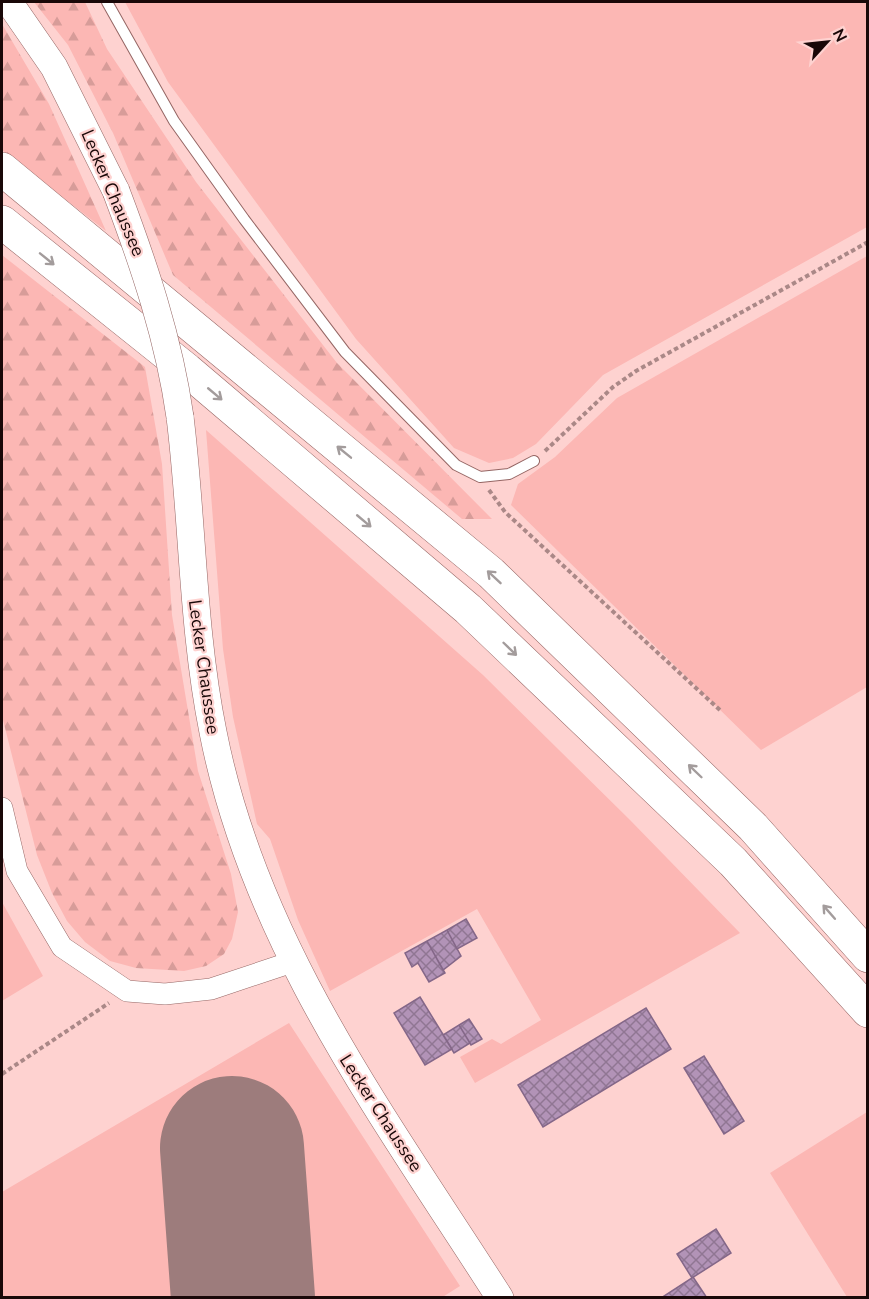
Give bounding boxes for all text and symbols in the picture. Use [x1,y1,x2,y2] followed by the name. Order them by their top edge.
[797,12,857,72] north arrow
[827,25,852,46] text: N
[75,126,151,260] street label: Lecker Chaussee
[39,252,55,265] one-way arrow
[207,388,223,401] one-way arrow
[336,446,352,459] one-way arrow
[356,514,372,527] one-way arrow
[487,570,502,584] one-way arrow
[183,598,225,736] street label: Lecker Chaussee
[503,642,518,657] one-way arrow
[688,763,703,778] one-way arrow
[822,905,836,920] one-way arrow
[334,1050,428,1176] street label: Lecker Chaussee

